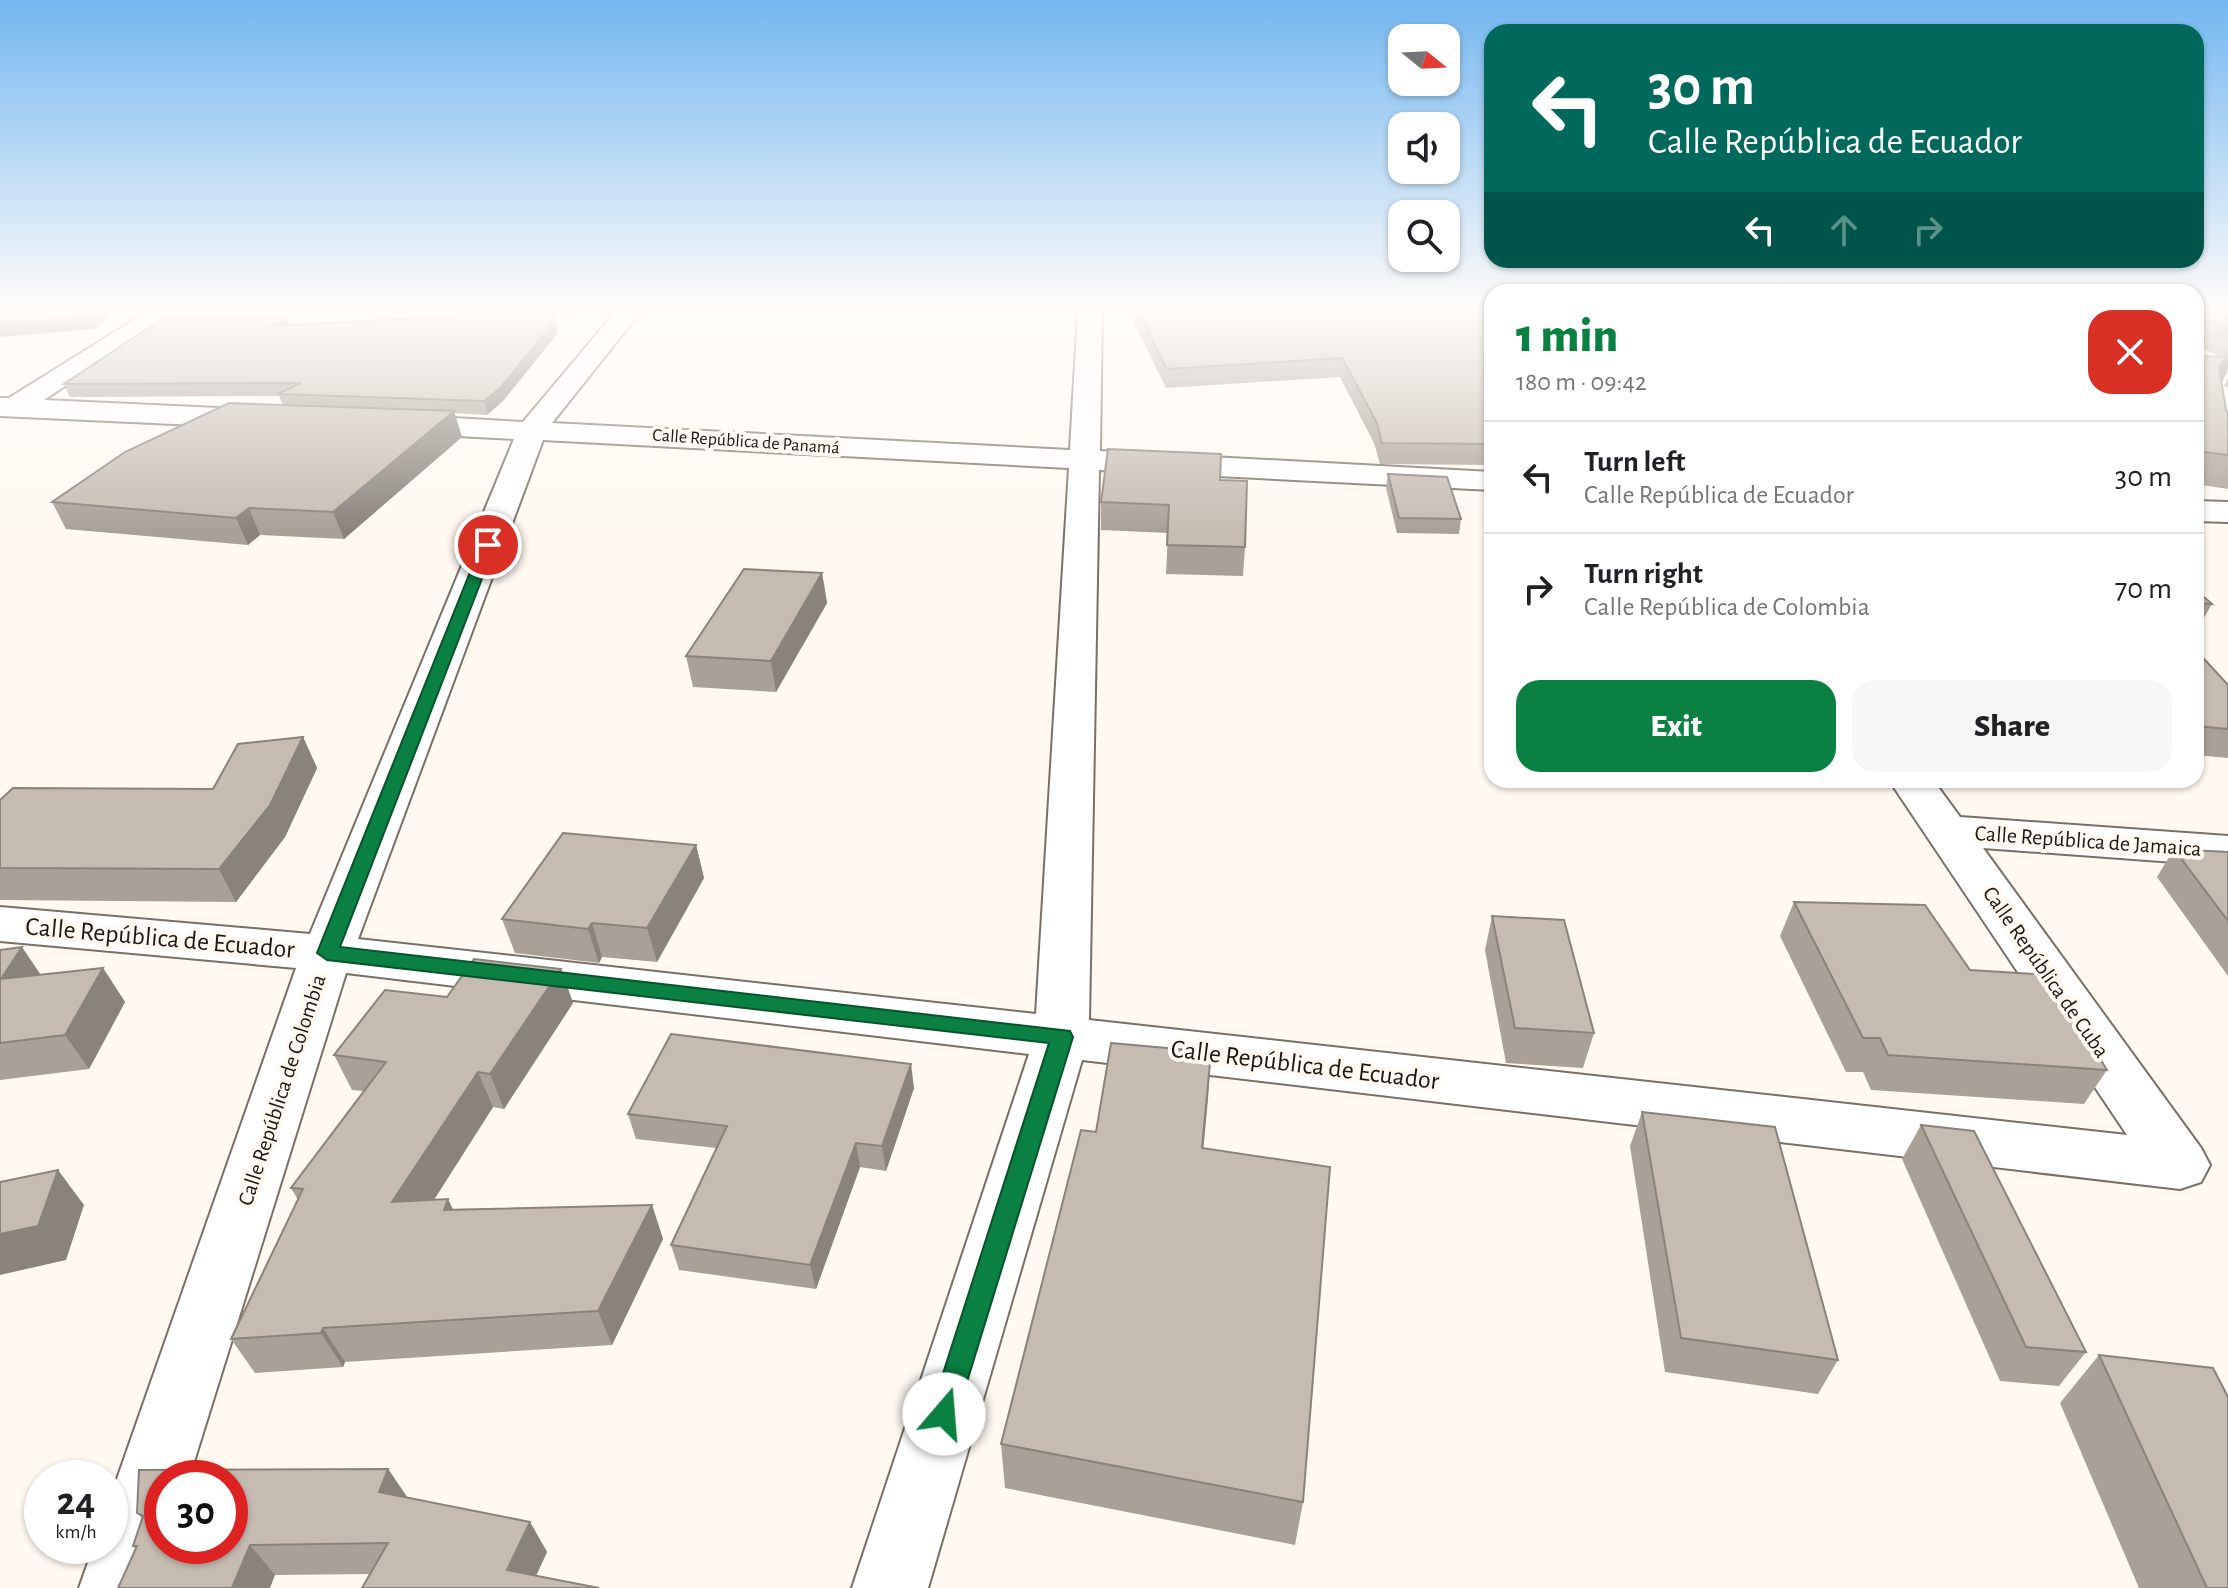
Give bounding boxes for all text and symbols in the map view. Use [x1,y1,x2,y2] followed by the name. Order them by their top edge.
[1388,24,1460,96] north arrow
[1388,24,1460,272] map controls
[1516,56,1620,160] icon: left
[1648,59,1755,115] text: 30 m
[1388,112,1460,184] button: sound
[1648,124,2022,160] text: Calle República de Ecuador
[1388,200,1460,272] button: search
[1738,208,1782,252] icon: left
[1822,208,1866,252] icon: ahead
[1906,208,1950,252] icon: right
[2088,310,2172,394] button: close
[1516,313,1618,361] text: 1 min
[1516,369,1647,395] text: 180 m · 09:42
[652,426,840,458] street label: Calle República de Panamá
[1584,447,1685,477] text: Turn left
[1516,455,1560,499] icon: left
[2115,462,2172,492] text: 30 m
[1584,482,1854,508] text: Calle República de Ecuador
[454,511,522,579] pin
[466,523,510,567] icon: arrive
[1584,559,1703,589] text: Turn right
[1516,567,1560,611] icon: right
[2115,574,2172,604] text: 70 m
[1584,594,1870,620] text: Calle República de Colombia
[1516,680,1836,772] button: Exit
[1852,680,2172,772] button: Share
[1974,822,2202,860] street label: Calle República de Jamaica
[1979,882,2113,1062] street label: Calle República de Cuba
[24,913,296,963] street label: Calle República de Ecuador
[234,972,330,1208] street label: Calle República de Colombia
[1169,1036,1441,1094] street label: Calle República de Ecuador
[902,1372,986,1456] position arrow
[144,1460,248,1564] speed limit sign: 30
[57,1482,95,1522] text: 24
[55,1522,97,1542] text: km/h

